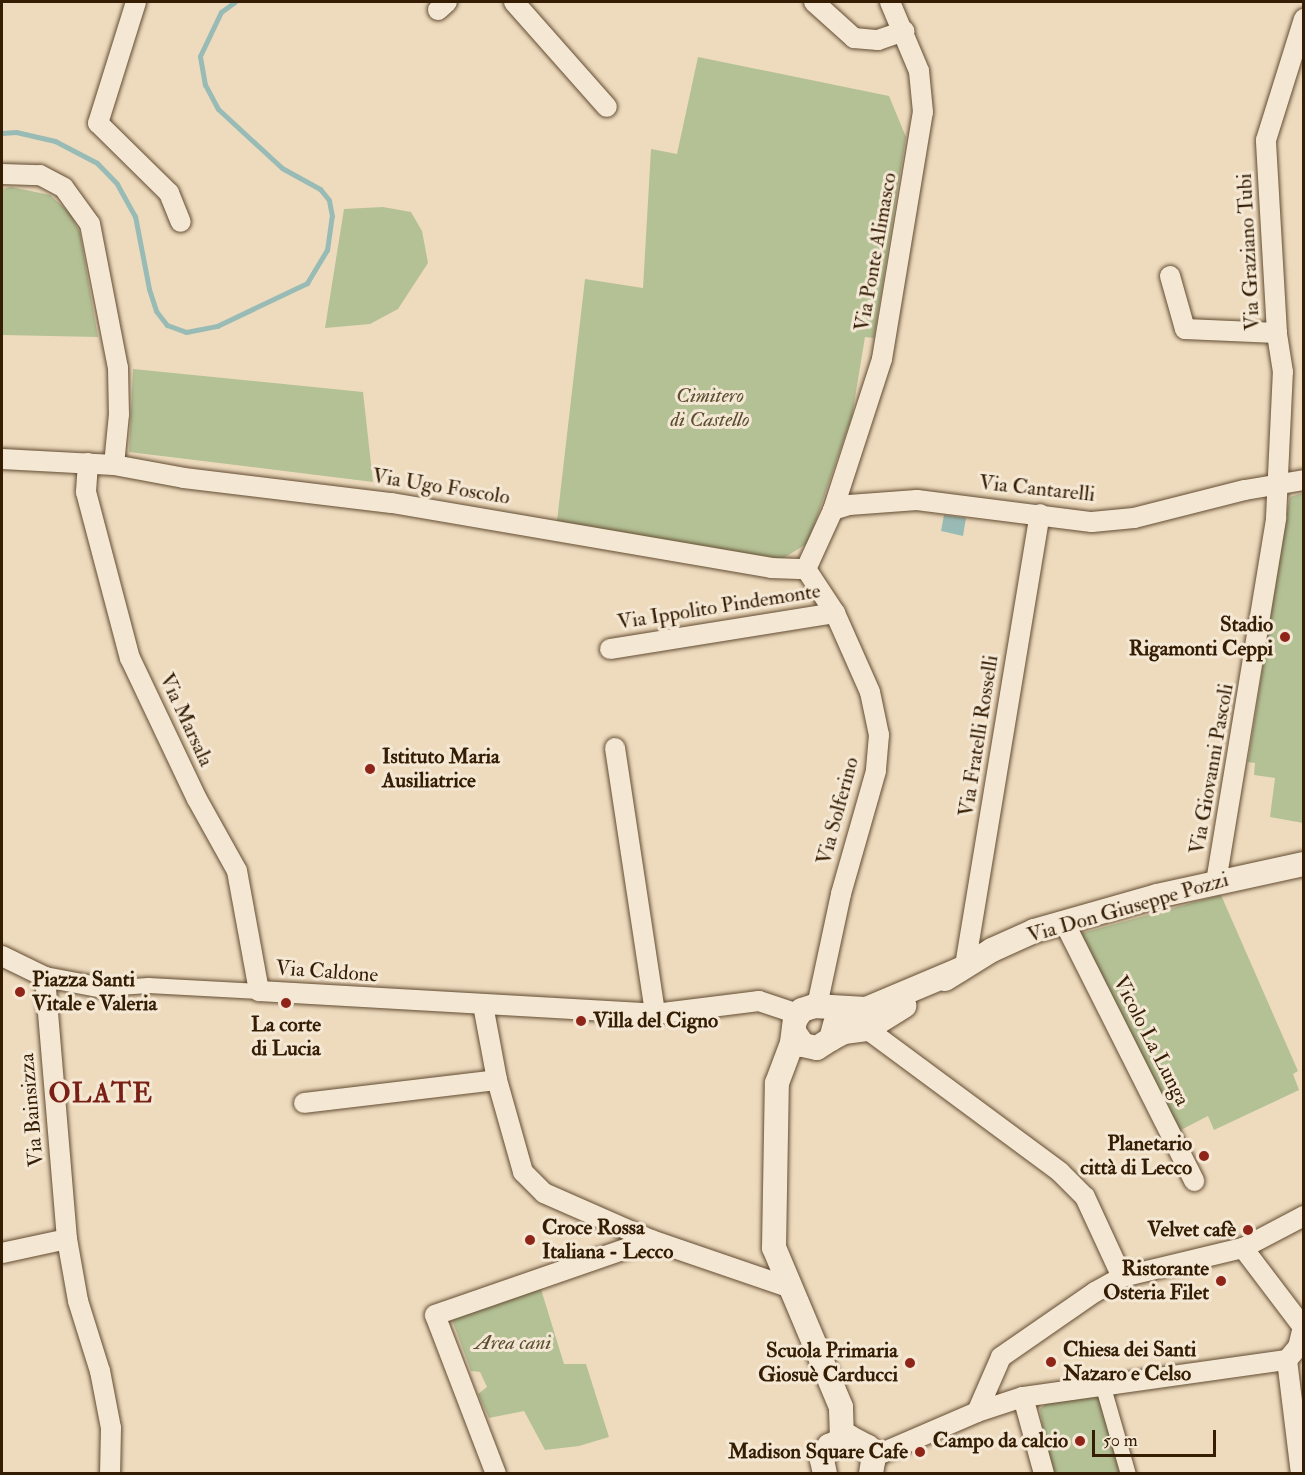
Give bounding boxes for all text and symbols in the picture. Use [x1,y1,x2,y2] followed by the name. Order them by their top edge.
[850,171,902,333] street label: Via Ponte Alimasco
[1232,173,1266,331] street label: Via Graziano Tubi
[670,383,750,433] park label: Cimitero di Castello
[370,464,512,510] street label: Via Ugo Foscolo
[978,470,1096,508] street label: Via Cantarelli
[616,578,822,636] street label: Via Ippolito Pindemonte
[1129,612,1273,662] place label: Stadio Rigamonti Ceppi
[1278,630,1292,644] marker: Stadio Rigamonti Ceppi
[954,653,1004,819] street label: Via Fratelli Rosselli
[153,669,219,771] street label: Via Marsala
[1185,682,1239,856] street label: Via Giovanni Pascoli
[382,744,500,794] place label: Istituto Maria Ausiliatrice
[812,754,864,868] street label: Via Solferino
[363,762,377,776] marker: Istituto Maria Ausiliatrice
[1025,867,1231,949] street label: Via Don Giuseppe Pozzi
[275,956,379,988] street label: Via Caldone
[32,967,157,1017] place label: Piazza Santi Vitale e Valeria
[1107,972,1195,1110] street label: Vicolo La Lunga
[13,985,27,999] marker: Piazza Santi Vitale e Valeria
[279,996,293,1010] marker: La corte di Lucia
[593,1008,718,1034] place label: Villa del Cigno
[251,1012,321,1062] place label: La corte di Lucia
[574,1014,588,1028] marker: Villa del Cigno
[14,1052,50,1168] street label: Via Bainsizza
[48,1078,154,1110] district label: OLATE
[1080,1131,1192,1181] place label: Planetario città di Lecco
[1197,1149,1211,1163] marker: Planetario città di Lecco
[542,1215,673,1265] place label: Croce Rossa Italiana - Lecco
[1147,1217,1236,1243] place label: Velvet cafè
[1241,1223,1255,1237] marker: Velvet cafè
[523,1233,537,1247] marker: Croce Rossa Italiana - Lecco
[1103,1256,1209,1306] place label: Ristorante Osteria Filet
[1214,1274,1228,1288] marker: Ristorante Osteria Filet
[475,1330,551,1356] park label: Area cani
[1063,1337,1196,1387] place label: Chiesa dei Santi Nazaro e Celso
[758,1338,898,1388] place label: Scuola Primaria Giosuè Carducci
[1044,1355,1058,1369] marker: Chiesa dei Santi Nazaro e Celso
[903,1356,917,1370] marker: Scuola Primaria Giosuè Carducci
[1095,1418,1220,1456] scale bar
[933,1428,1068,1454] place label: Campo da calcio
[1103,1429,1138,1452] text: 50 m
[1073,1434,1087,1448] marker: Campo da calcio
[728,1439,908,1465] place label: Madison Square Cafe
[913,1445,927,1459] marker: Madison Square Cafe

